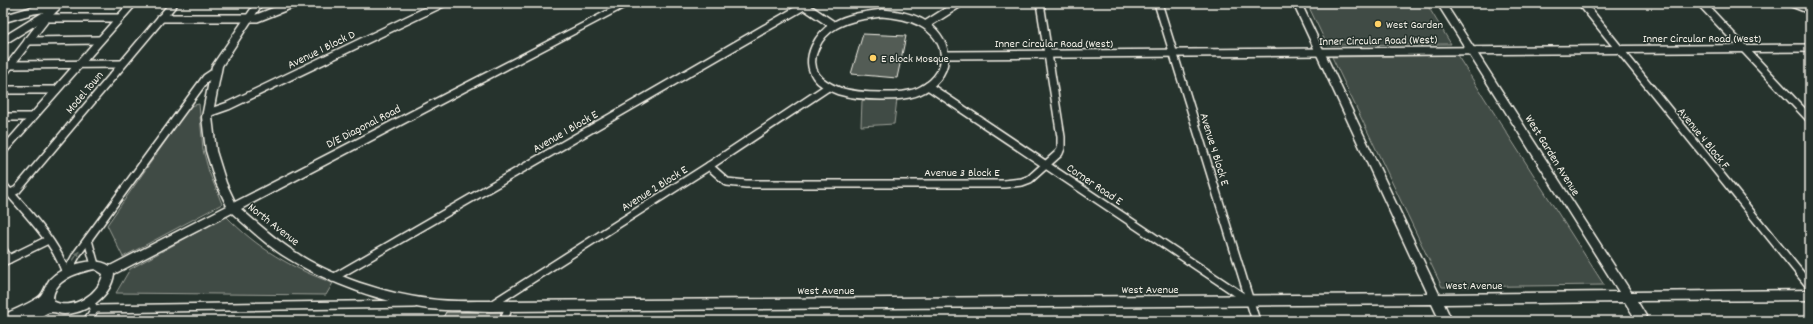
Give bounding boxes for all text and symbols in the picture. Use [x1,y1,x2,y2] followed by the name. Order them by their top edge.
[1386,17,1443,34] place label: West Garden
[1373,19,1383,29] marker: West Garden
[285,27,358,74] street label: Avenue 1 Block D
[1643,31,1761,48] street label: Inner Circular Road (West)
[1319,32,1437,51] street label: Inner Circular Road (West)
[995,36,1113,53] street label: Inner Circular Road (West)
[881,51,949,68] place label: E Block Mosque
[868,53,878,63] marker: E Block Mosque
[62,68,108,118] street label: Model Town
[323,101,404,153] street label: D/E Diagonal Road
[1673,104,1733,174] street label: Avenue 4 Block F
[530,106,602,158] street label: Avenue 1 Block E
[1194,111,1233,188] street label: Avenue 4 Block E
[1520,112,1583,200] street label: West Garden Avenue
[1063,160,1126,211] street label: Corner Road E
[618,162,692,216] street label: Avenue 2 Block E
[924,165,1000,182] street label: Avenue 3 Block E
[244,200,302,251] street label: North Avenue
[72,251,80,261] one-way arrow
[1445,278,1503,295] street label: West Avenue
[1121,282,1179,299] street label: West Avenue
[797,283,855,300] street label: West Avenue

